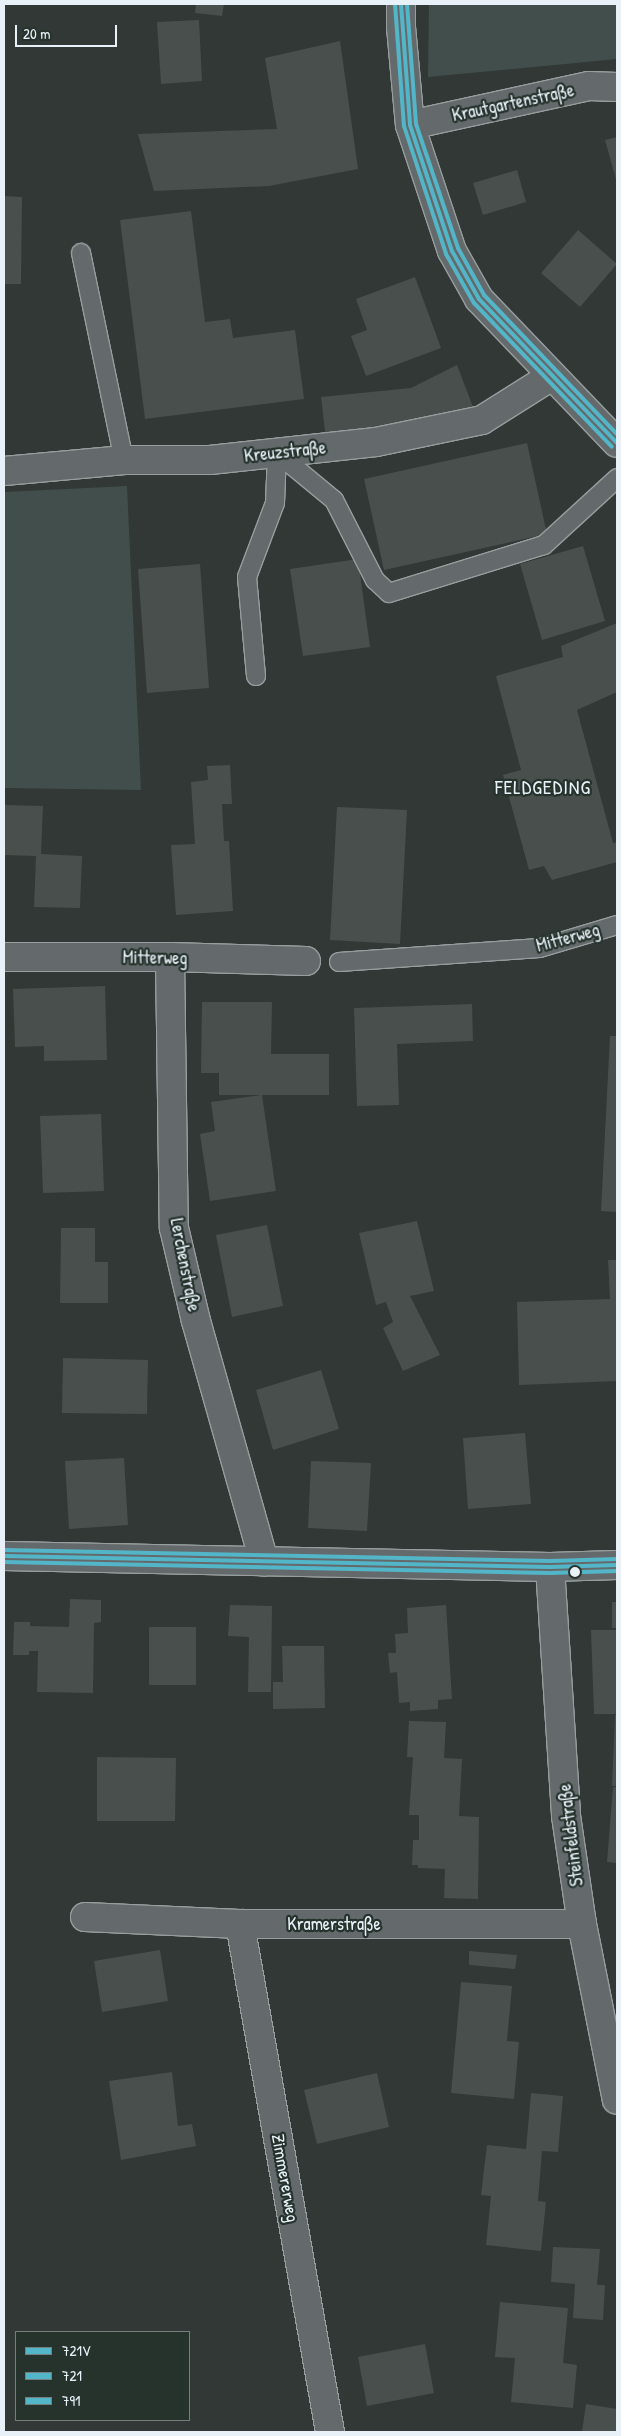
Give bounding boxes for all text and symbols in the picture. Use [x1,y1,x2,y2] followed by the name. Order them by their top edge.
[18,15,120,47] scale bar
[23,23,50,44] text: 20 m
[450,80,576,126] street label: Krautgartenstraße
[243,437,327,467] street label: Kreuzstraße
[494,774,592,798] district label: FELDGEDING
[534,919,602,957] street label: Mitterweg
[122,947,188,969] street label: Mitterweg
[165,1217,205,1313] street label: Lerchenstraße
[570,1567,580,1577] unlabelled marker
[554,1783,588,1887] street label: Steinfeldstraße
[287,1913,381,1935] street label: Kramerstraße
[267,2132,303,2224] street label: Zimmererweg
[15,2331,190,2421] legend
[62,2340,90,2361] text: 721V
[62,2365,82,2386] text: 721
[62,2390,80,2411] text: 791

